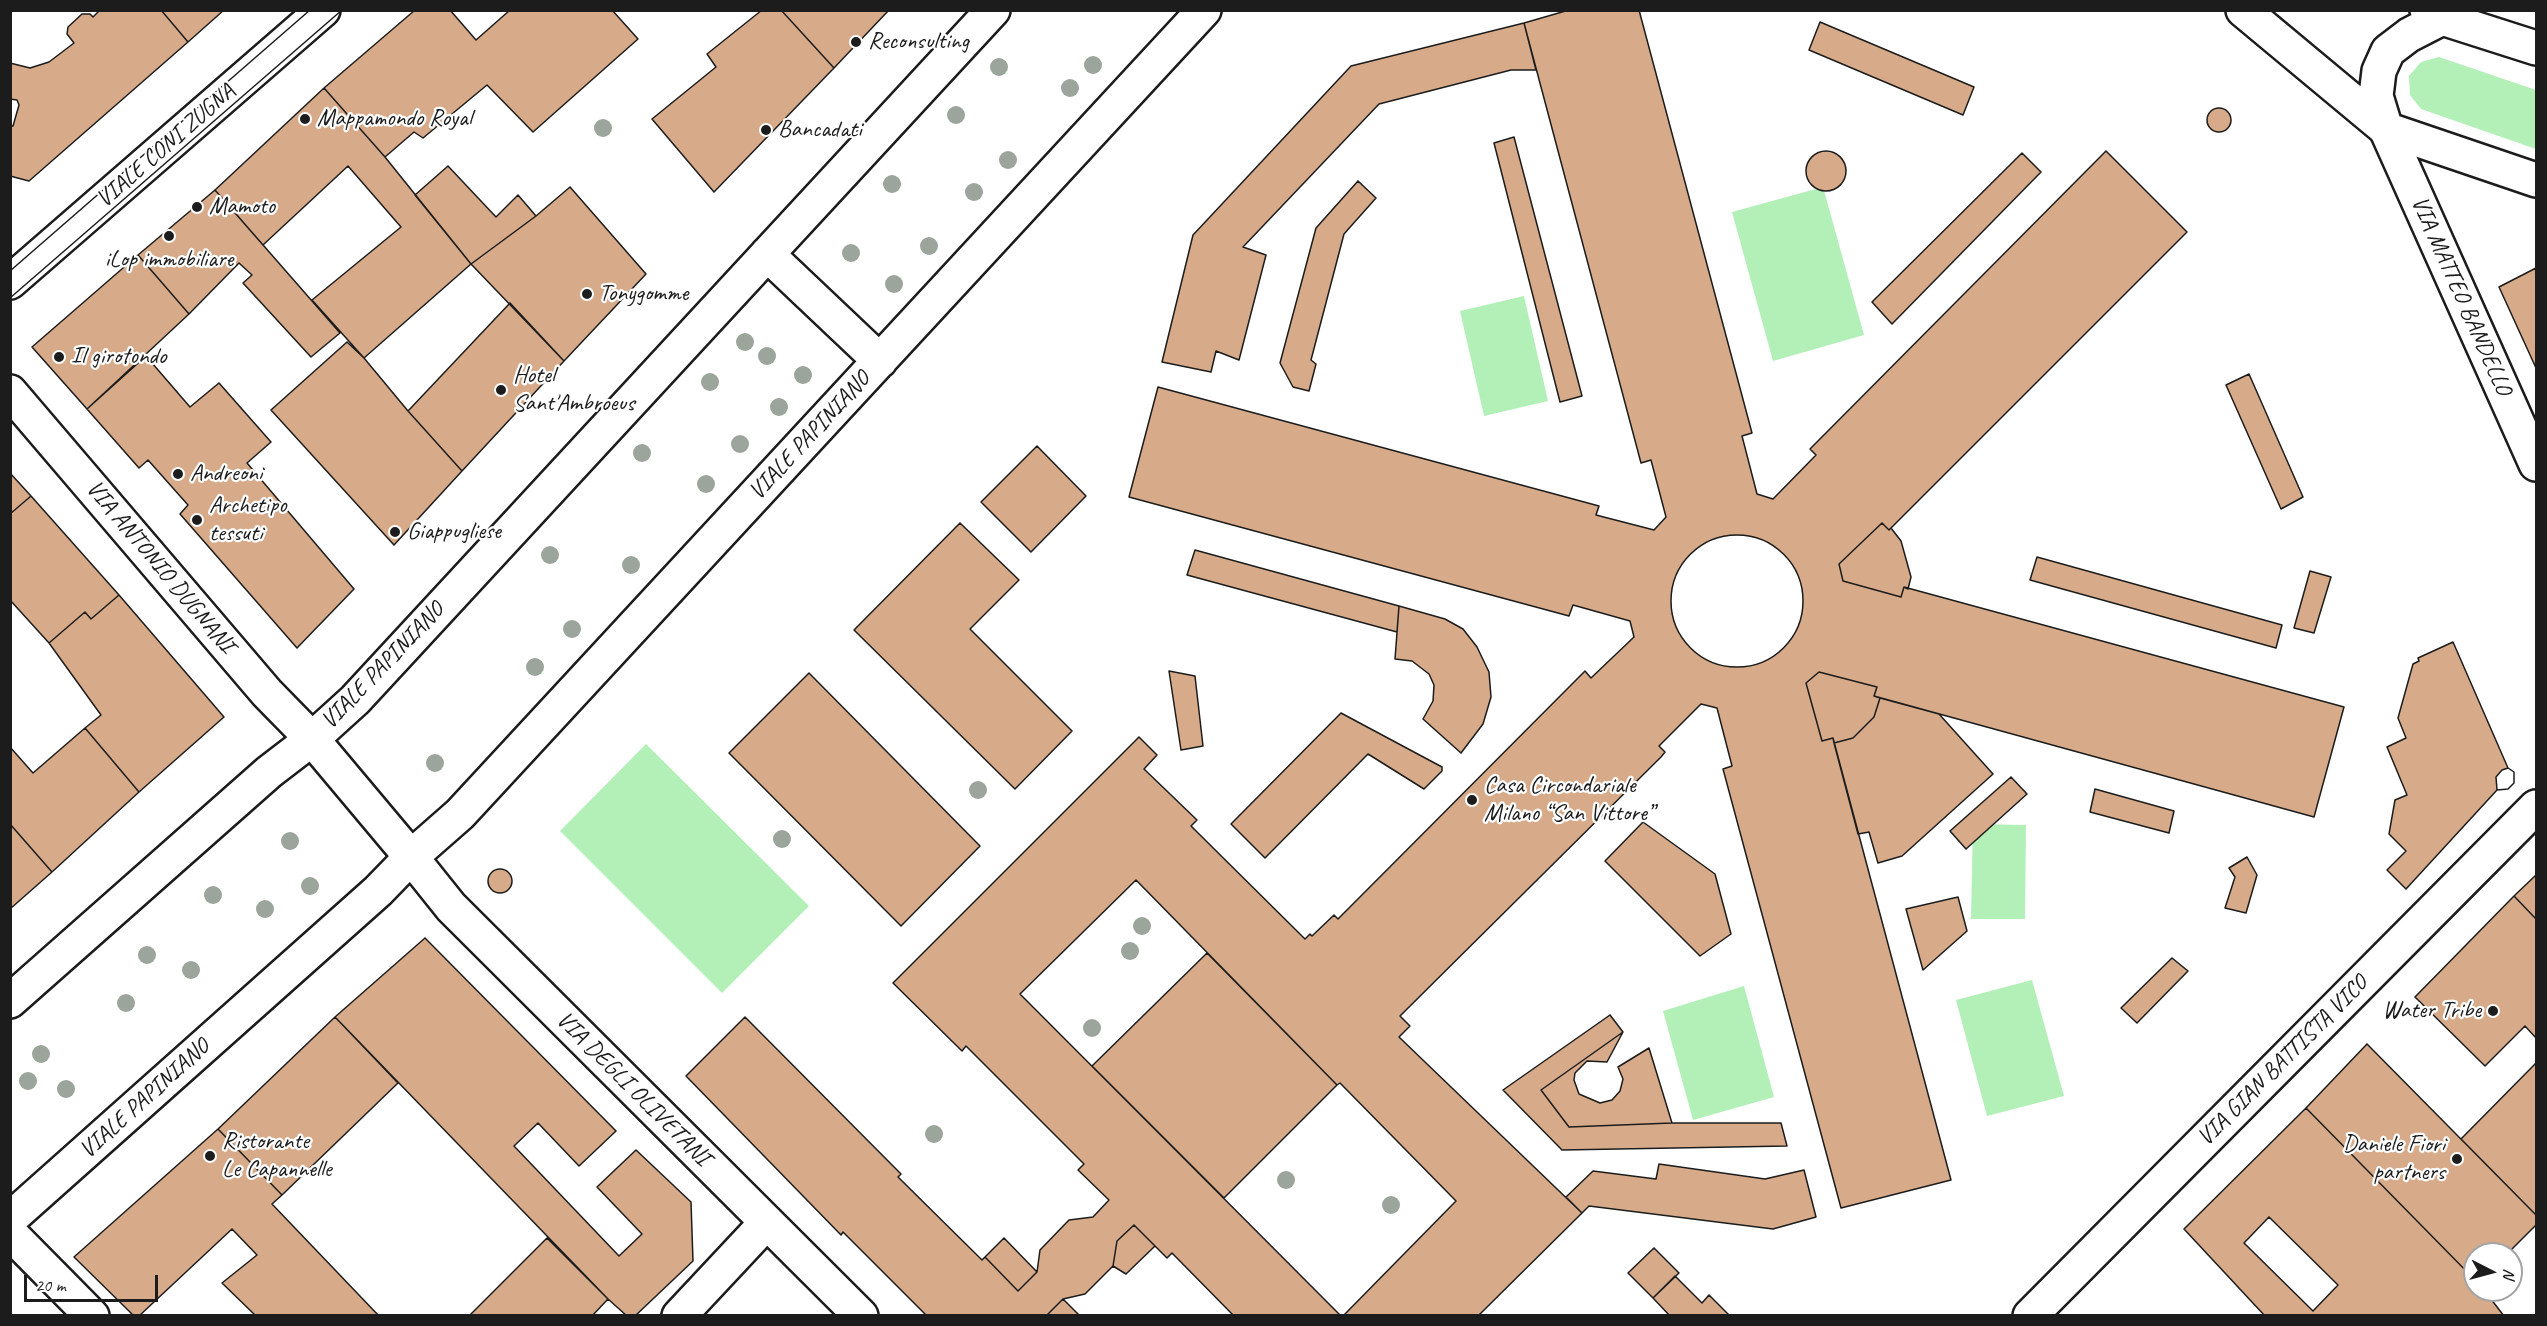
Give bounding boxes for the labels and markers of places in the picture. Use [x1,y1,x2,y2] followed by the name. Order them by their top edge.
[868,28,969,56] place label: Reconsulting
[849,35,863,49] marker: Reconsulting
[317,105,472,133] place label: Mappamondo Royal
[298,112,312,126] marker: Mappamondo Royal
[778,116,862,144] place label: Bancadati
[759,123,773,137] marker: Bancadati
[209,193,275,221] place label: Mamoto
[190,200,204,214] marker: Mamoto
[162,229,176,243] marker: iLop immobiliare
[105,246,233,274] place label: iLop immobiliare
[599,280,688,308] place label: Tonygomme
[580,287,594,301] marker: Tonygomme
[71,343,166,371] place label: Il girotondo
[52,350,66,364] marker: Il girotondo
[513,362,634,418] place label: Hotel Sant'Ambroeus
[494,383,508,397] marker: Hotel Sant'Ambroeus
[190,460,262,488] place label: Andreoni
[171,467,185,481] marker: Andreoni
[209,492,287,548] place label: Archetipo tessuti
[190,513,204,527] marker: Archetipo tessuti
[407,518,501,546] place label: Giappugliese
[388,525,402,539] marker: Giappugliese
[1484,772,1653,828] place label: Casa Circondariale Milano “San Vittore”
[1465,793,1479,807] marker: Casa Circondariale Milano “San Vittore”
[2382,997,2481,1025] place label: Water Tribe
[2486,1004,2500,1018] marker: Water Tribe
[222,1128,332,1184] place label: Ristorante Le Capannelle
[2343,1131,2445,1187] place label: Daniele Fiori partners
[203,1149,217,1163] marker: Ristorante Le Capannelle
[2450,1152,2464,1166] marker: Daniele Fiori partners

